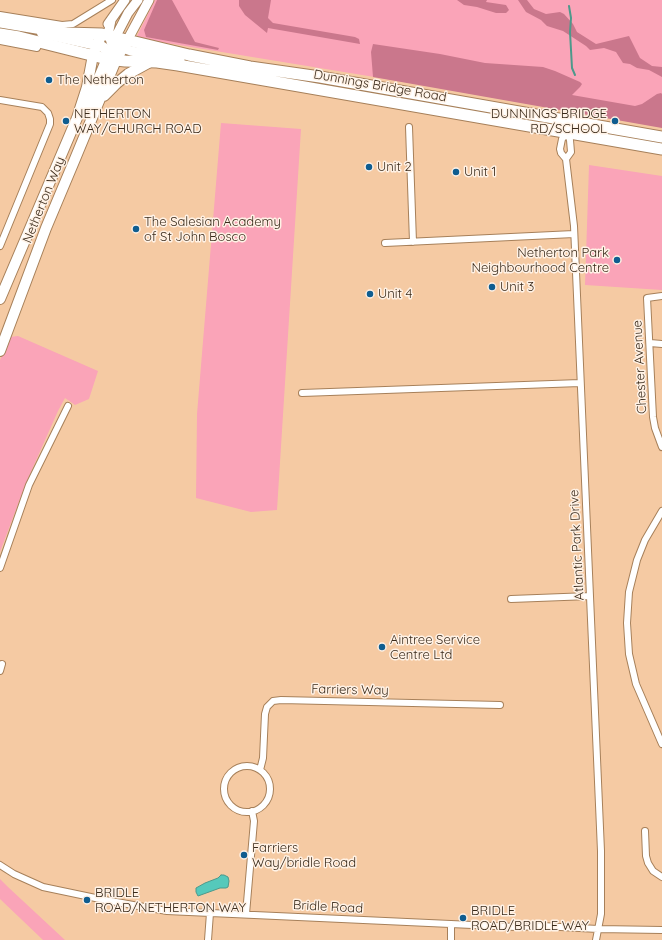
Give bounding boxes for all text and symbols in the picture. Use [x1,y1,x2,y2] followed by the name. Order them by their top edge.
[312,67,448,105] street label: Dunnings Bridge Road
[57,72,144,88] place label: The Netherton
[44,75,54,85] marker: The Netherton
[74,106,202,137] place label: NETHERTON WAY/CHURCH ROAD
[491,106,607,137] place label: DUNNINGS BRIDGE RD/SCHOOL
[61,116,71,126] marker: NETHERTON WAY/CHURCH ROAD
[610,116,620,126] marker: DUNNINGS BRIDGE RD/SCHOOL
[20,154,68,246] street label: Netherton Way
[377,159,412,175] place label: Unit 2
[364,162,374,172] marker: Unit 2
[464,164,496,180] place label: Unit 1
[451,167,461,177] marker: Unit 1
[144,214,281,245] place label: The Salesian Academy of St John Bosco
[131,224,141,234] marker: The Salesian Academy of St John Bosco
[471,245,609,276] place label: Netherton Park Neighbourhood Centre
[612,255,622,265] marker: Netherton Park Neighbourhood Centre
[500,279,534,295] place label: Unit 3
[487,282,497,292] marker: Unit 3
[378,286,412,302] place label: Unit 4
[365,289,375,299] marker: Unit 4
[630,320,650,414] street label: Chester Avenue
[566,489,588,601] street label: Atlantic Park Drive
[390,632,480,663] place label: Aintree Service Centre Ltd
[377,642,387,652] marker: Aintree Service Centre Ltd
[311,682,389,698] street label: Farriers Way
[252,840,356,871] place label: Farriers Way/bridle Road
[239,850,249,860] marker: Farriers Way/bridle Road
[95,885,246,916] place label: BRIDLE ROAD/NETHERTON WAY
[82,895,92,905] marker: BRIDLE ROAD/NETHERTON WAY
[293,897,363,917] street label: Bridle Road
[471,903,589,934] place label: BRIDLE ROAD/BRIDLE WAY
[458,913,468,923] marker: BRIDLE ROAD/BRIDLE WAY

